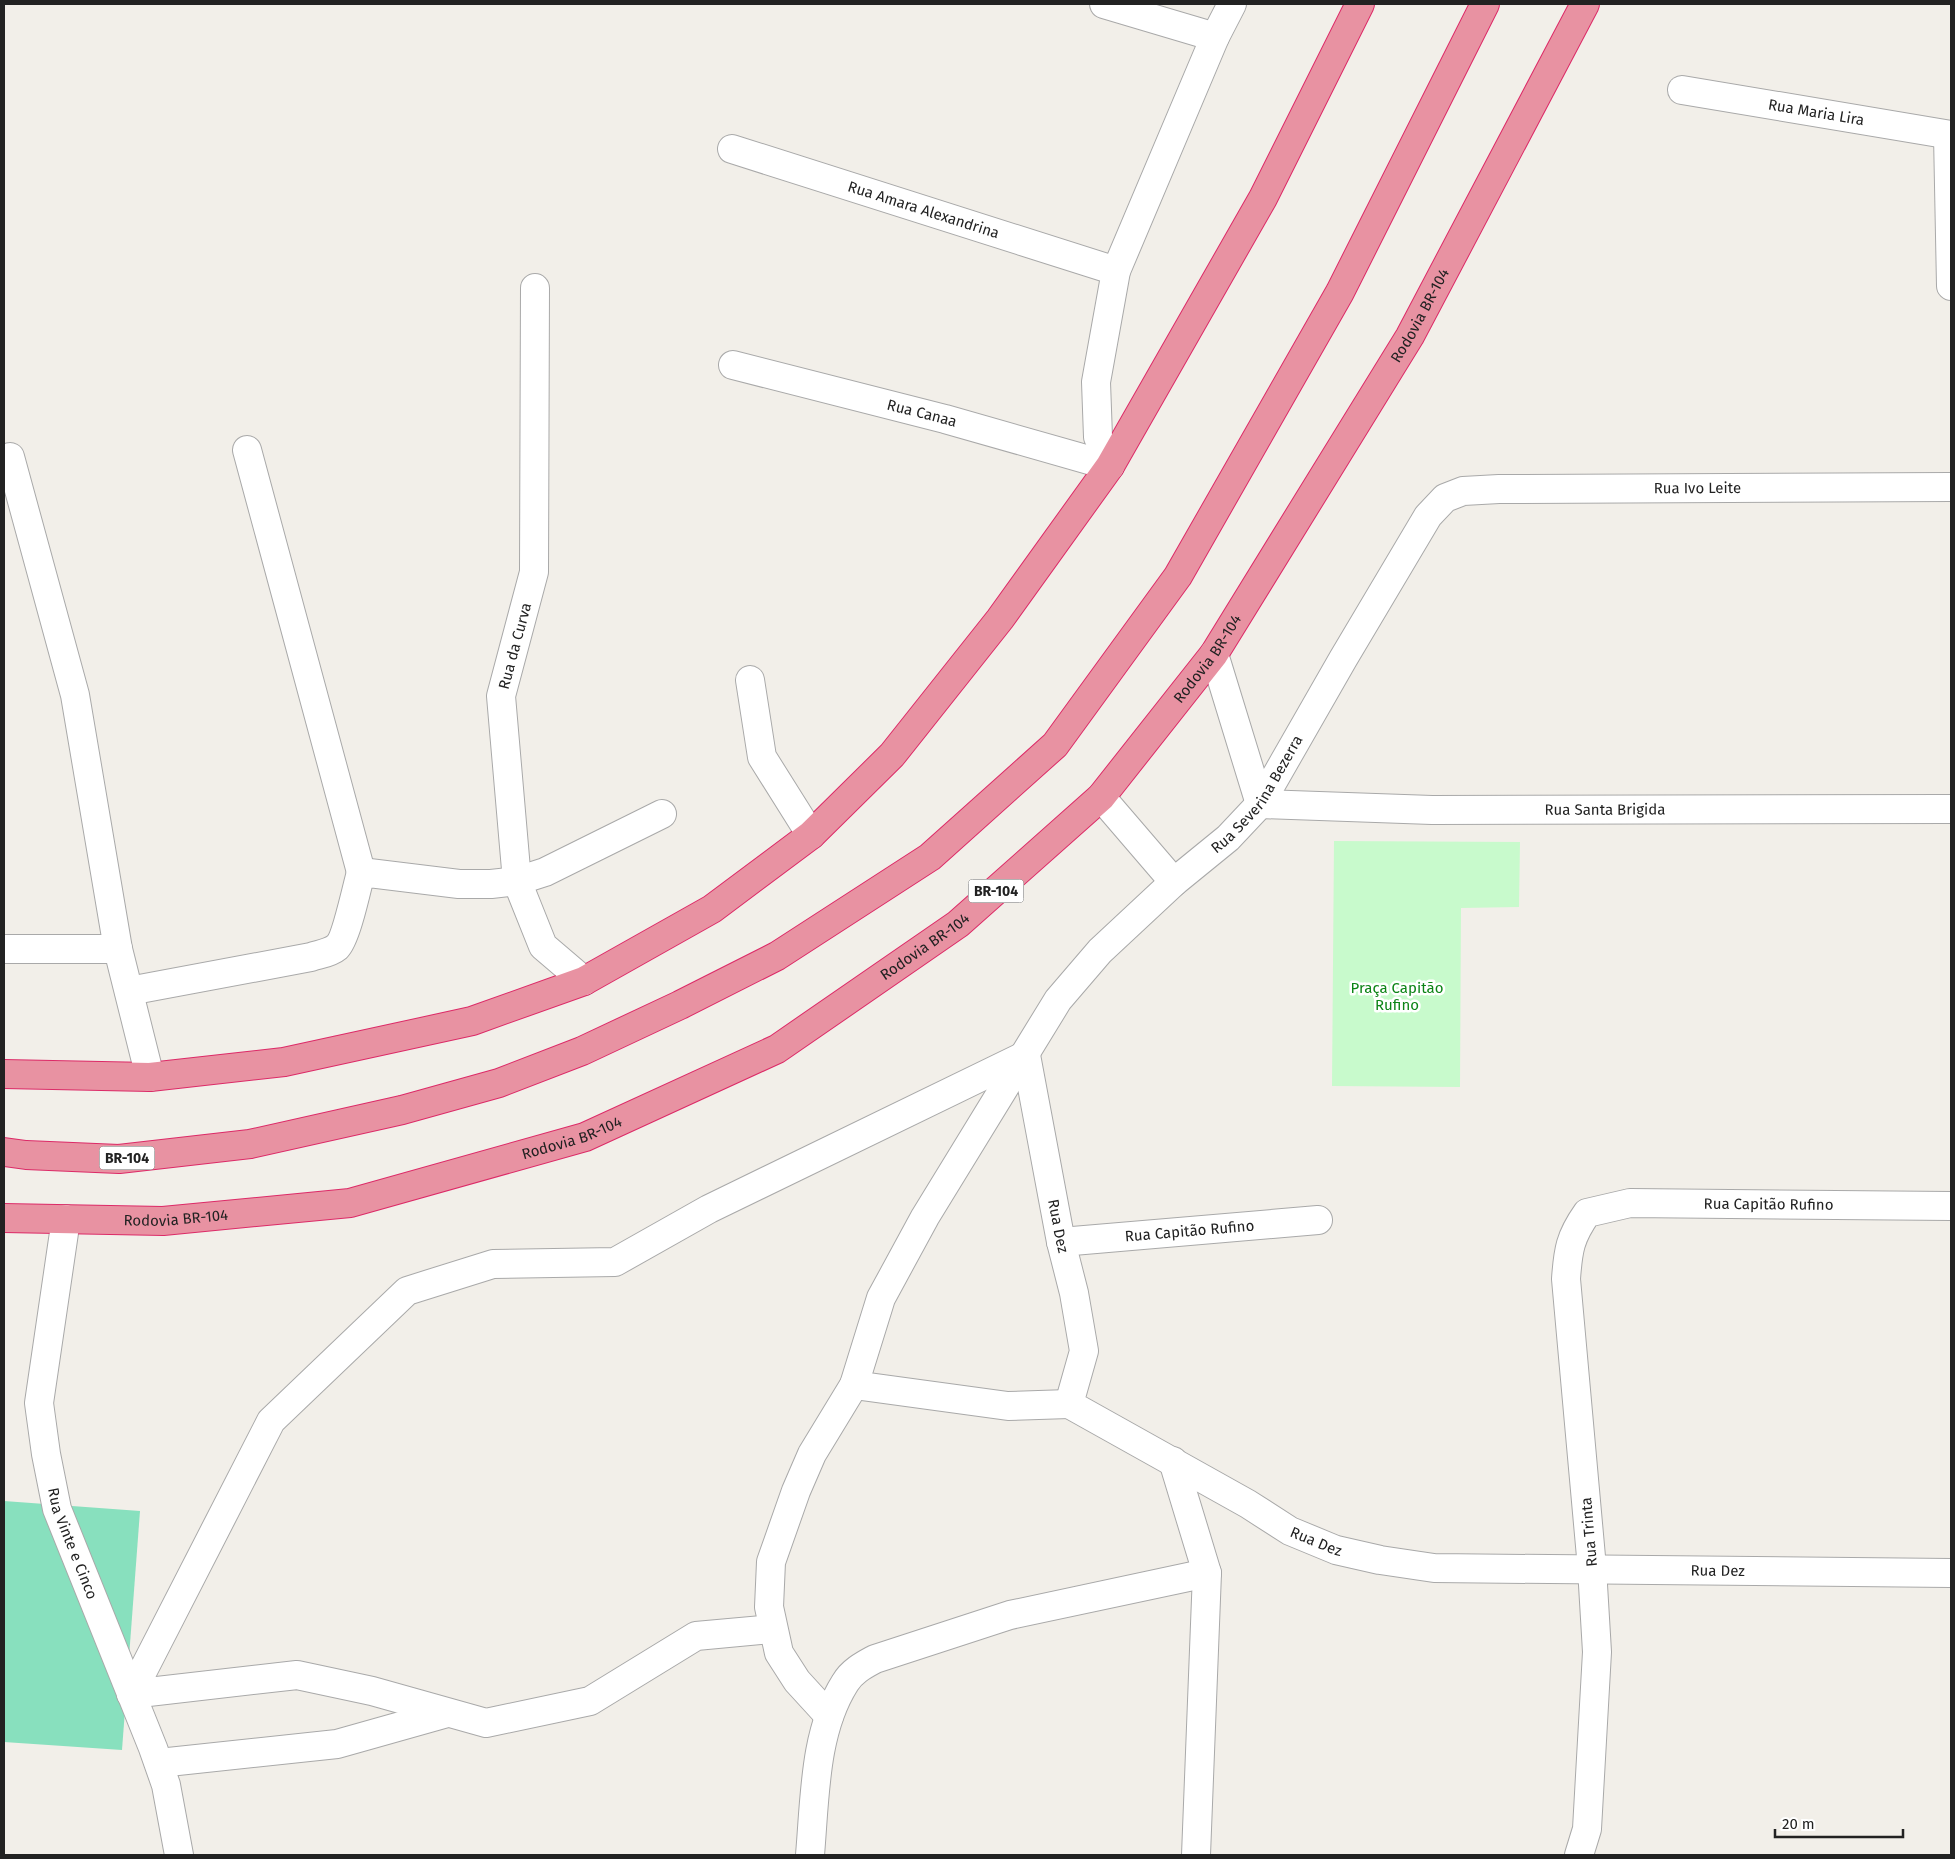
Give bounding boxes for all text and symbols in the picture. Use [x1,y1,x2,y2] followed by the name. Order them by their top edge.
[1767,96,1866,129] street label: Rua Maria Lira
[846,177,1002,242] street label: Rua Amara Alexandrina
[1387,265,1453,366] street label: Rodovia BR-104
[885,396,959,431] street label: Rua Canaa
[1654,479,1741,497] street label: Rua Ivo Leite
[495,601,535,691] street label: Rua da Curva
[1170,611,1245,707] street label: Rodovia BR-104
[1207,732,1307,857] street label: Rua Severina Bezerra
[1545,801,1665,819] street label: Rua Santa Brigida
[968,879,1024,902] road number: BR-104
[877,909,973,984] street label: Rodovia BR-104
[1351,979,1443,1014] park label: Praça Capitão Rufino
[520,1112,625,1163] street label: Rodovia BR-104
[100,1146,154,1170] road number: BR-104
[1704,1195,1834,1214] street label: Rua Capitão Rufino
[1044,1198,1073,1255] street label: Rua Dez
[123,1206,229,1230] street label: Rodovia BR-104
[1124,1216,1255,1246] street label: Rua Capitão Rufino
[44,1486,101,1602] street label: Rua Vinte e Cinco
[1577,1497,1601,1567] street label: Rua Trinta
[1288,1523,1344,1560] street label: Rua Dez
[1690,1561,1745,1580] street label: Rua Dez
[1775,1806,1902,1838] scale bar
[1782,1815,1815,1833] text: 20 m

